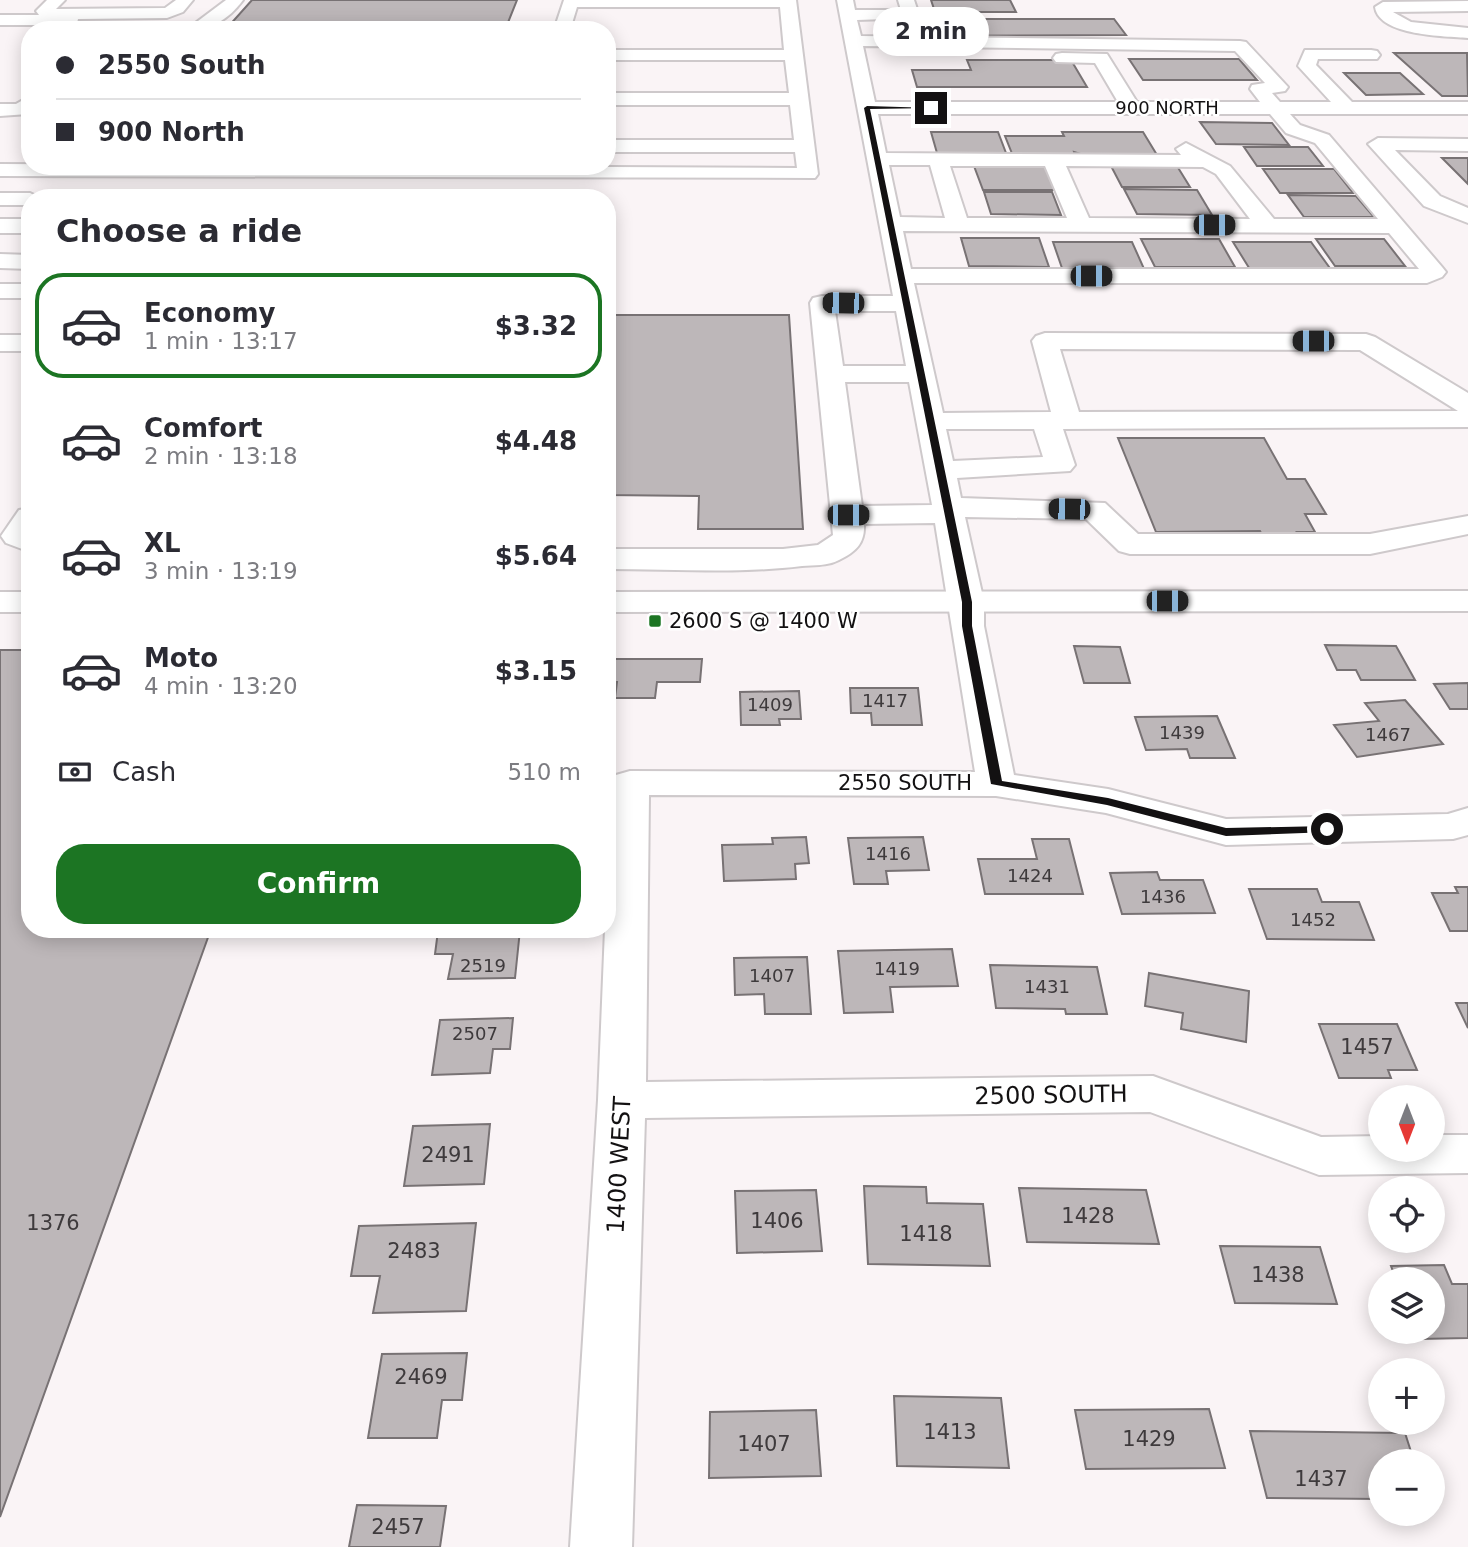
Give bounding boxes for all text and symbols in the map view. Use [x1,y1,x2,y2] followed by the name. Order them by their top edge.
[873,7,989,56] callout: 2 min
[895,18,967,44] text: 2 min
[98,50,265,80] text: 2550 South
[915,92,947,124] route end
[1115,97,1219,118] street label: 900 NORTH
[98,117,245,147] text: 900 North
[56,212,302,250] text: Choose a ride
[1194,215,1236,236] car
[1071,266,1113,287] car
[822,292,865,314] car
[60,294,123,357] icon: car
[144,298,275,328] text: Economy
[495,311,577,341] text: $3.32
[144,328,298,354] text: 1 min · 13:17
[1293,331,1335,352] car
[60,409,123,472] icon: car
[144,413,262,443] text: Comfort
[495,426,577,456] text: $4.48
[144,443,298,469] text: 2 min · 13:18
[1048,498,1091,520] car
[828,505,870,526] car
[60,524,123,587] icon: car
[144,528,181,558] text: XL
[495,541,577,571] text: $5.64
[144,558,298,584] text: 3 min · 13:19
[1147,591,1189,612] car
[669,609,858,633] place label: 2600 S @ 1400 W
[647,613,663,629] marker: 2600 S @ 1400 W
[60,639,123,702] icon: car
[144,643,218,673] text: Moto
[495,656,577,686] text: $3.15
[144,673,298,699] text: 4 min · 13:20
[862,690,908,711] house number: 1417
[747,694,793,715] house number: 1409
[1159,722,1205,743] house number: 1439
[1365,724,1411,745] house number: 1467
[56,753,94,791] icon: cash
[112,757,176,787] text: Cash
[507,759,581,785] text: 510 m
[838,771,972,795] street label: 2550 SOUTH
[1311,813,1343,845] route start
[865,843,911,864] house number: 1416
[56,844,581,924] button: Confirm
[1007,865,1053,886] house number: 1424
[1140,886,1186,907] house number: 1436
[1290,909,1336,930] house number: 1452
[460,955,506,976] house number: 2519
[874,958,920,979] house number: 1419
[749,965,795,986] house number: 1407
[1024,976,1070,997] house number: 1431
[452,1023,498,1044] house number: 2507
[1340,1035,1394,1059] house number: 1457
[974,1080,1128,1110] street label: 2500 SOUTH
[1368,1085,1446,1162] north arrow
[1368,1085,1445,1526] map controls
[601,1095,637,1234] street label: 1400 WEST
[421,1143,475,1167] house number: 2491
[1368,1176,1445,1253] button: locate
[1061,1204,1115,1228] house number: 1428
[750,1209,804,1233] house number: 1406
[26,1211,80,1235] house number: 1376
[899,1222,953,1246] house number: 1418
[387,1239,441,1263] house number: 2483
[1251,1263,1305,1287] house number: 1438
[1368,1267,1445,1344] button: layers
[1368,1358,1445,1435] button: +
[394,1365,448,1389] house number: 2469
[923,1420,977,1444] house number: 1413
[1122,1427,1176,1451] house number: 1429
[737,1432,791,1456] house number: 1407
[1368,1449,1445,1526] button: −
[1294,1467,1348,1491] house number: 1437
[371,1515,425,1539] house number: 2457

